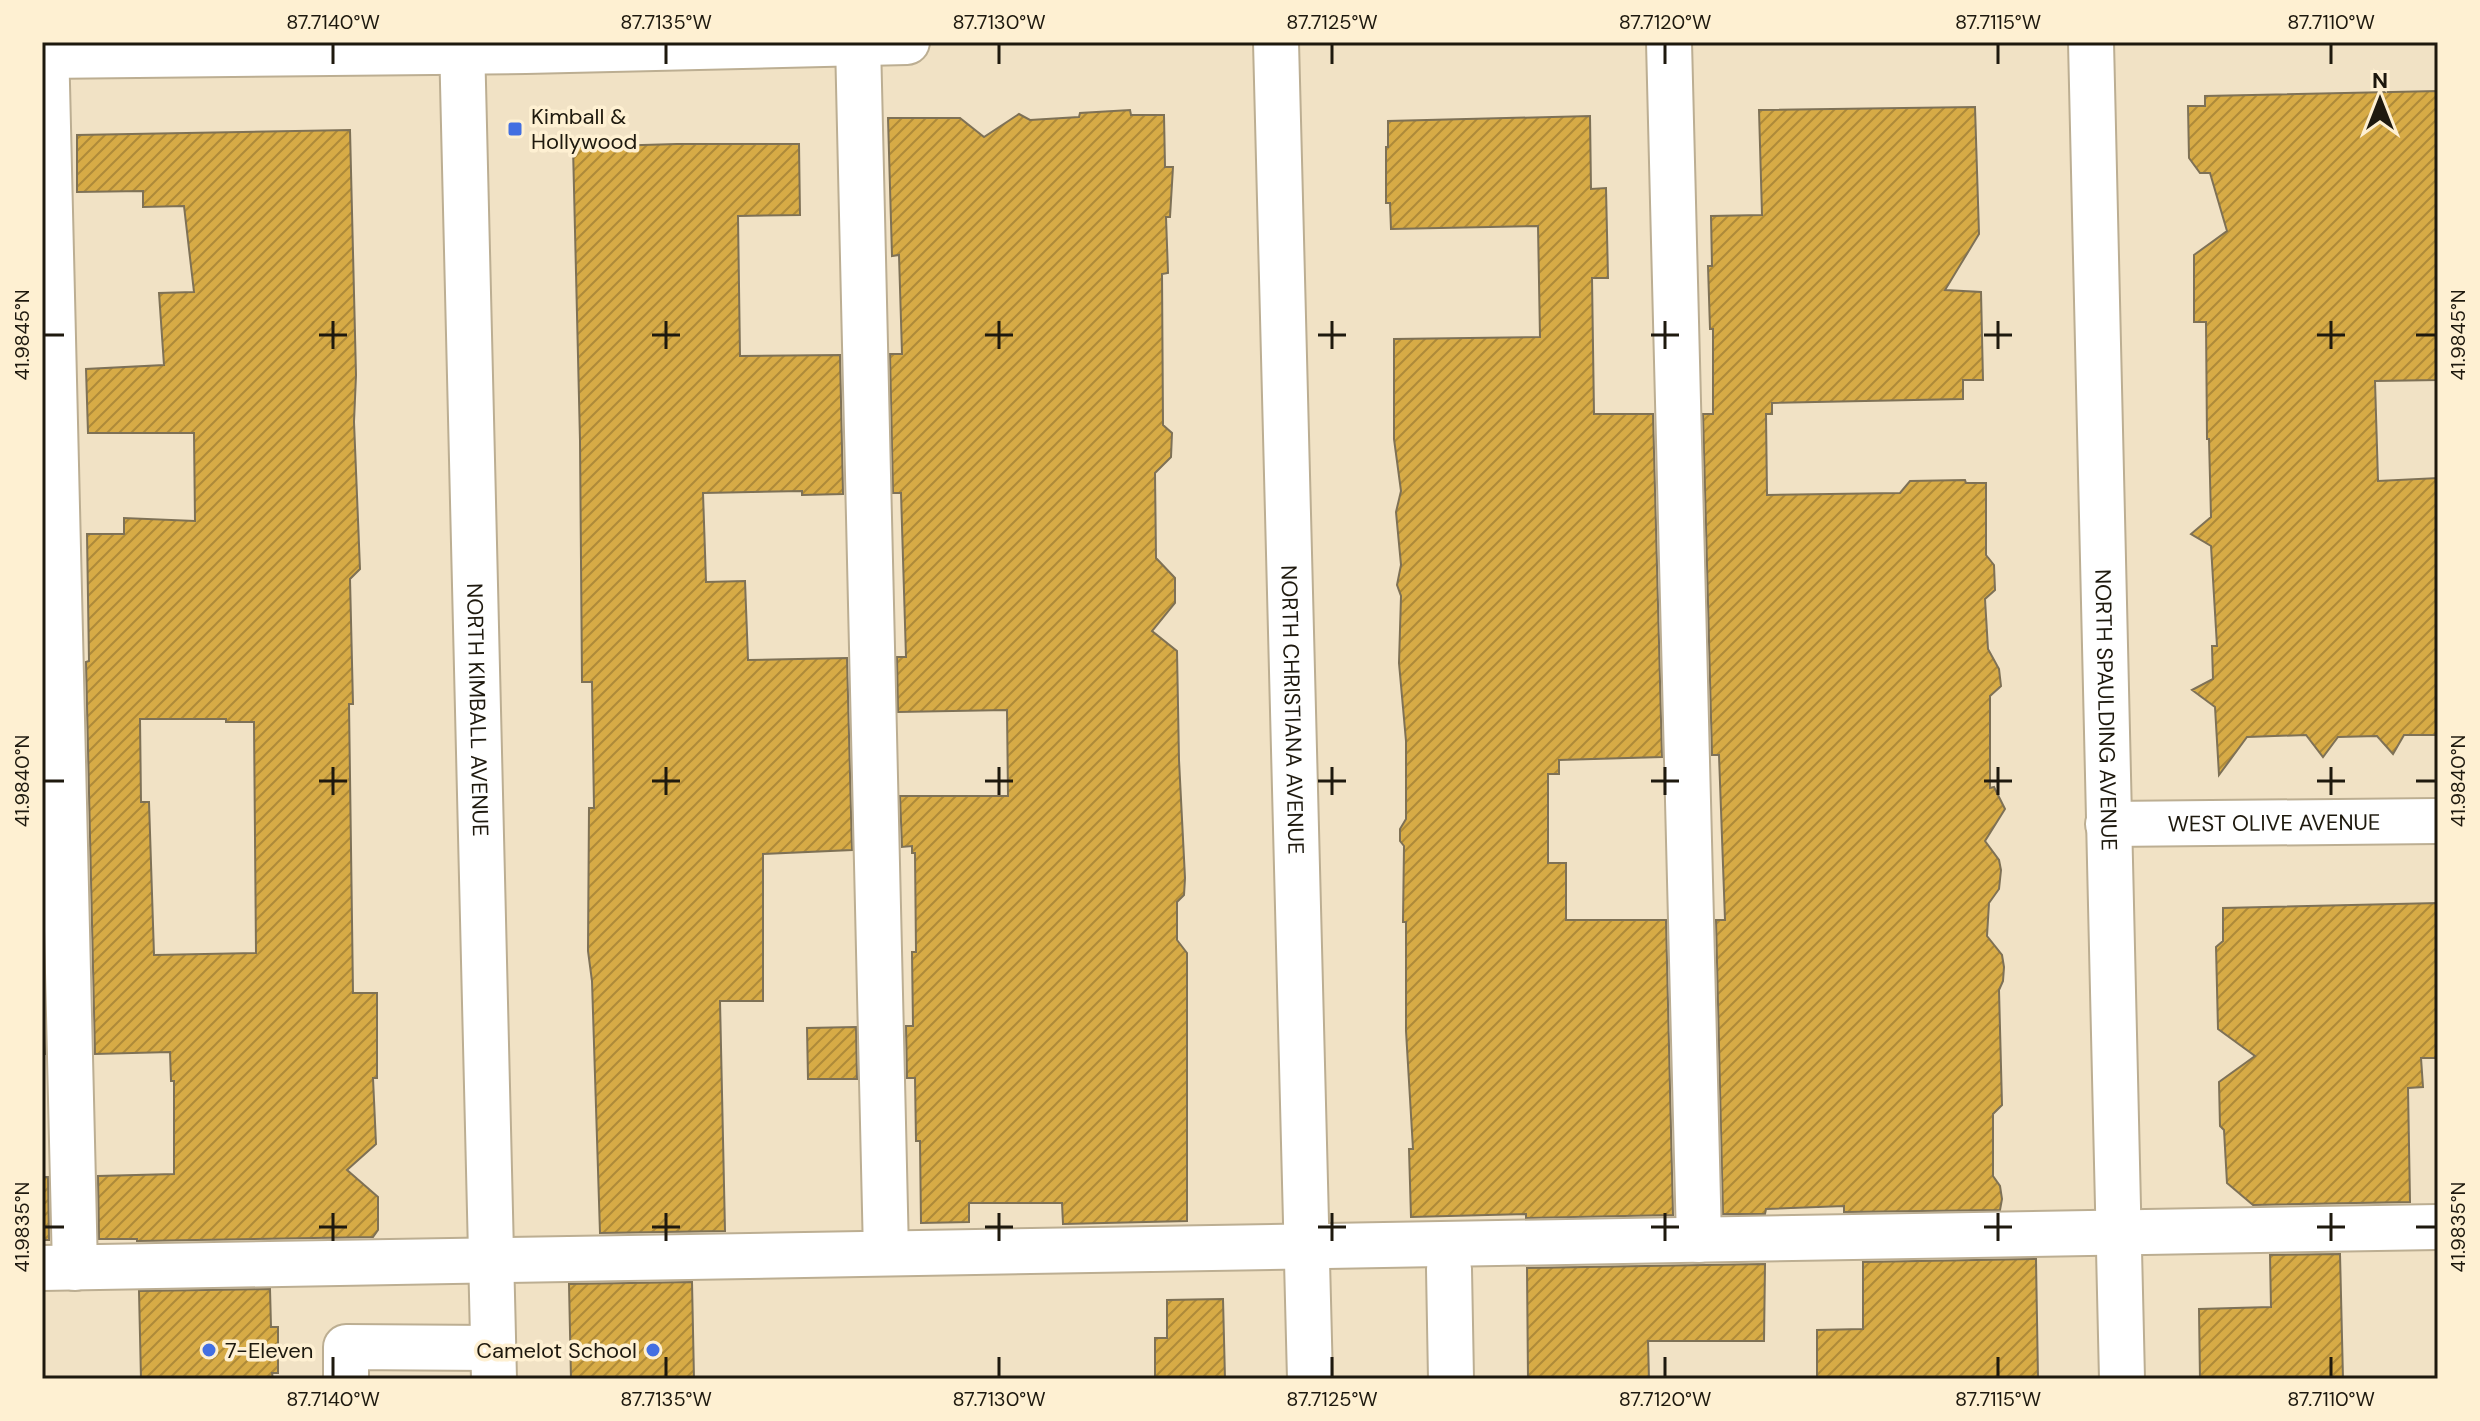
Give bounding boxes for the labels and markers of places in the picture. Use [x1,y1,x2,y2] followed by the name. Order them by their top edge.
[531,102,637,156] place label: Kimball & Hollywood
[506,120,524,138] marker: Kimball & Hollywood
[225,1336,313,1365] place label: 7-Eleven
[476,1336,637,1365] place label: Camelot School
[200,1341,218,1359] marker: 7-Eleven
[644,1341,662,1359] marker: Camelot School

